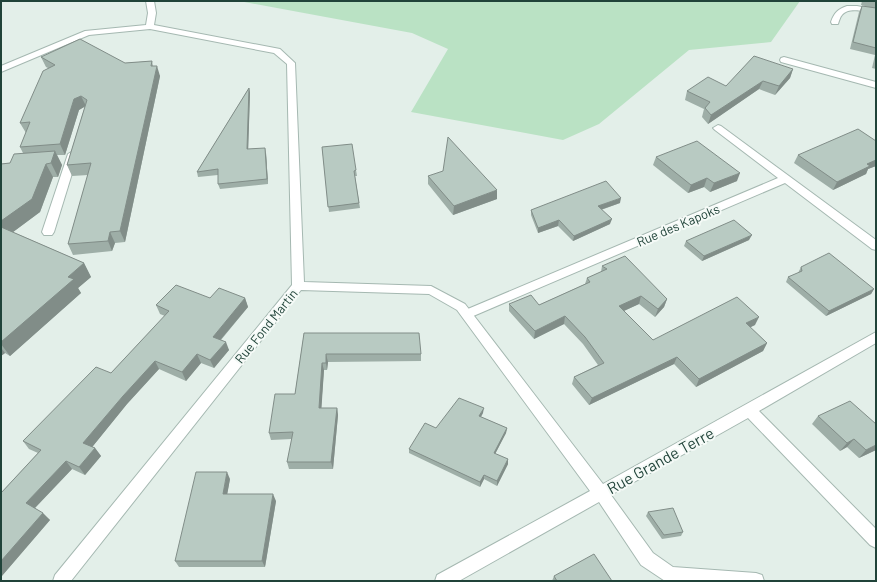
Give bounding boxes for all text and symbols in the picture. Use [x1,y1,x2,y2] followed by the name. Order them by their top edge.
[634,200,722,250] street label: Rue des Kapoks
[231,286,301,366] street label: Rue Fond Martin
[603,423,717,497] street label: Rue Grande Terre

